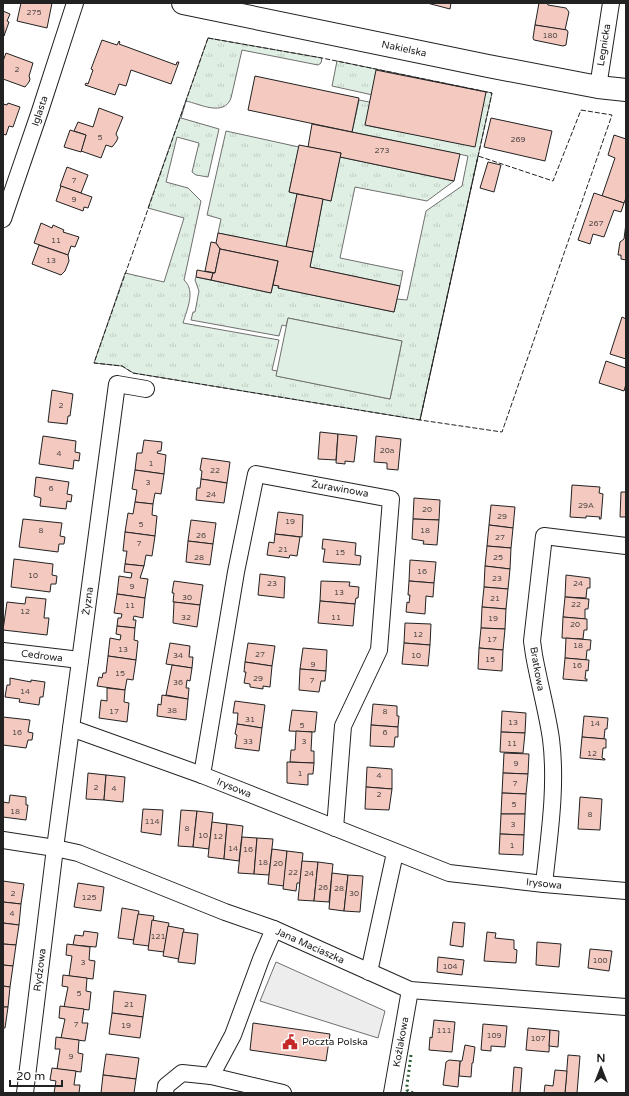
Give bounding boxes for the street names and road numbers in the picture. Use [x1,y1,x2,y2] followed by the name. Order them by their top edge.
[595,23,613,67] street label: Legnicka
[380,38,428,60] street label: Nakielska
[29,94,51,128] street label: Iglasta
[310,478,370,500] street label: Żurawinowa
[80,586,96,616] street label: Żyzna
[527,646,547,692] street label: Bratkowa
[20,647,64,665] street label: Cedrowa
[215,776,253,800] street label: Irysowa
[525,876,563,892] street label: Irysowa
[274,925,346,967] street label: Jana Maciaszka
[31,948,49,992] street label: Rydzowa
[391,1016,411,1068] street label: Koźlakowa

